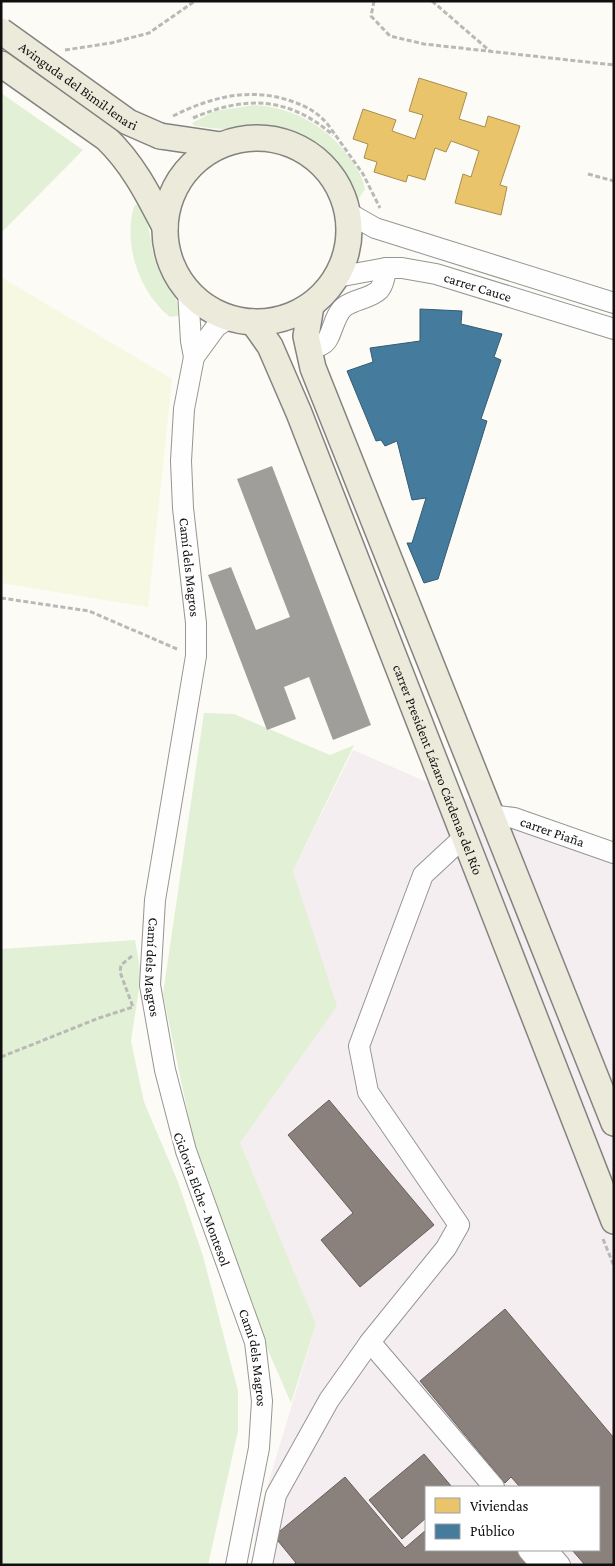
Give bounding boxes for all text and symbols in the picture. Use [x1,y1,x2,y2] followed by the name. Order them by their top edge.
[16,39,140,133] street label: Avinguda del Bimil·lenari
[442,269,513,305] street label: carrer Cauce
[176,517,203,618] street label: Camí dels Magros
[390,662,486,877] street label: carrer President Lázaro Cárdenas del Río
[518,813,587,850] street label: carrer Piaña
[142,917,163,1018] street label: Camí dels Magros
[170,1130,234,1268] street label: Ciclovía Elche - Montesol
[236,1307,270,1407] street label: Camí dels Magros
[425,1486,600,1551] legend
[470,1498,529,1514] text: Viviendas
[470,1523,515,1539] text: Público

